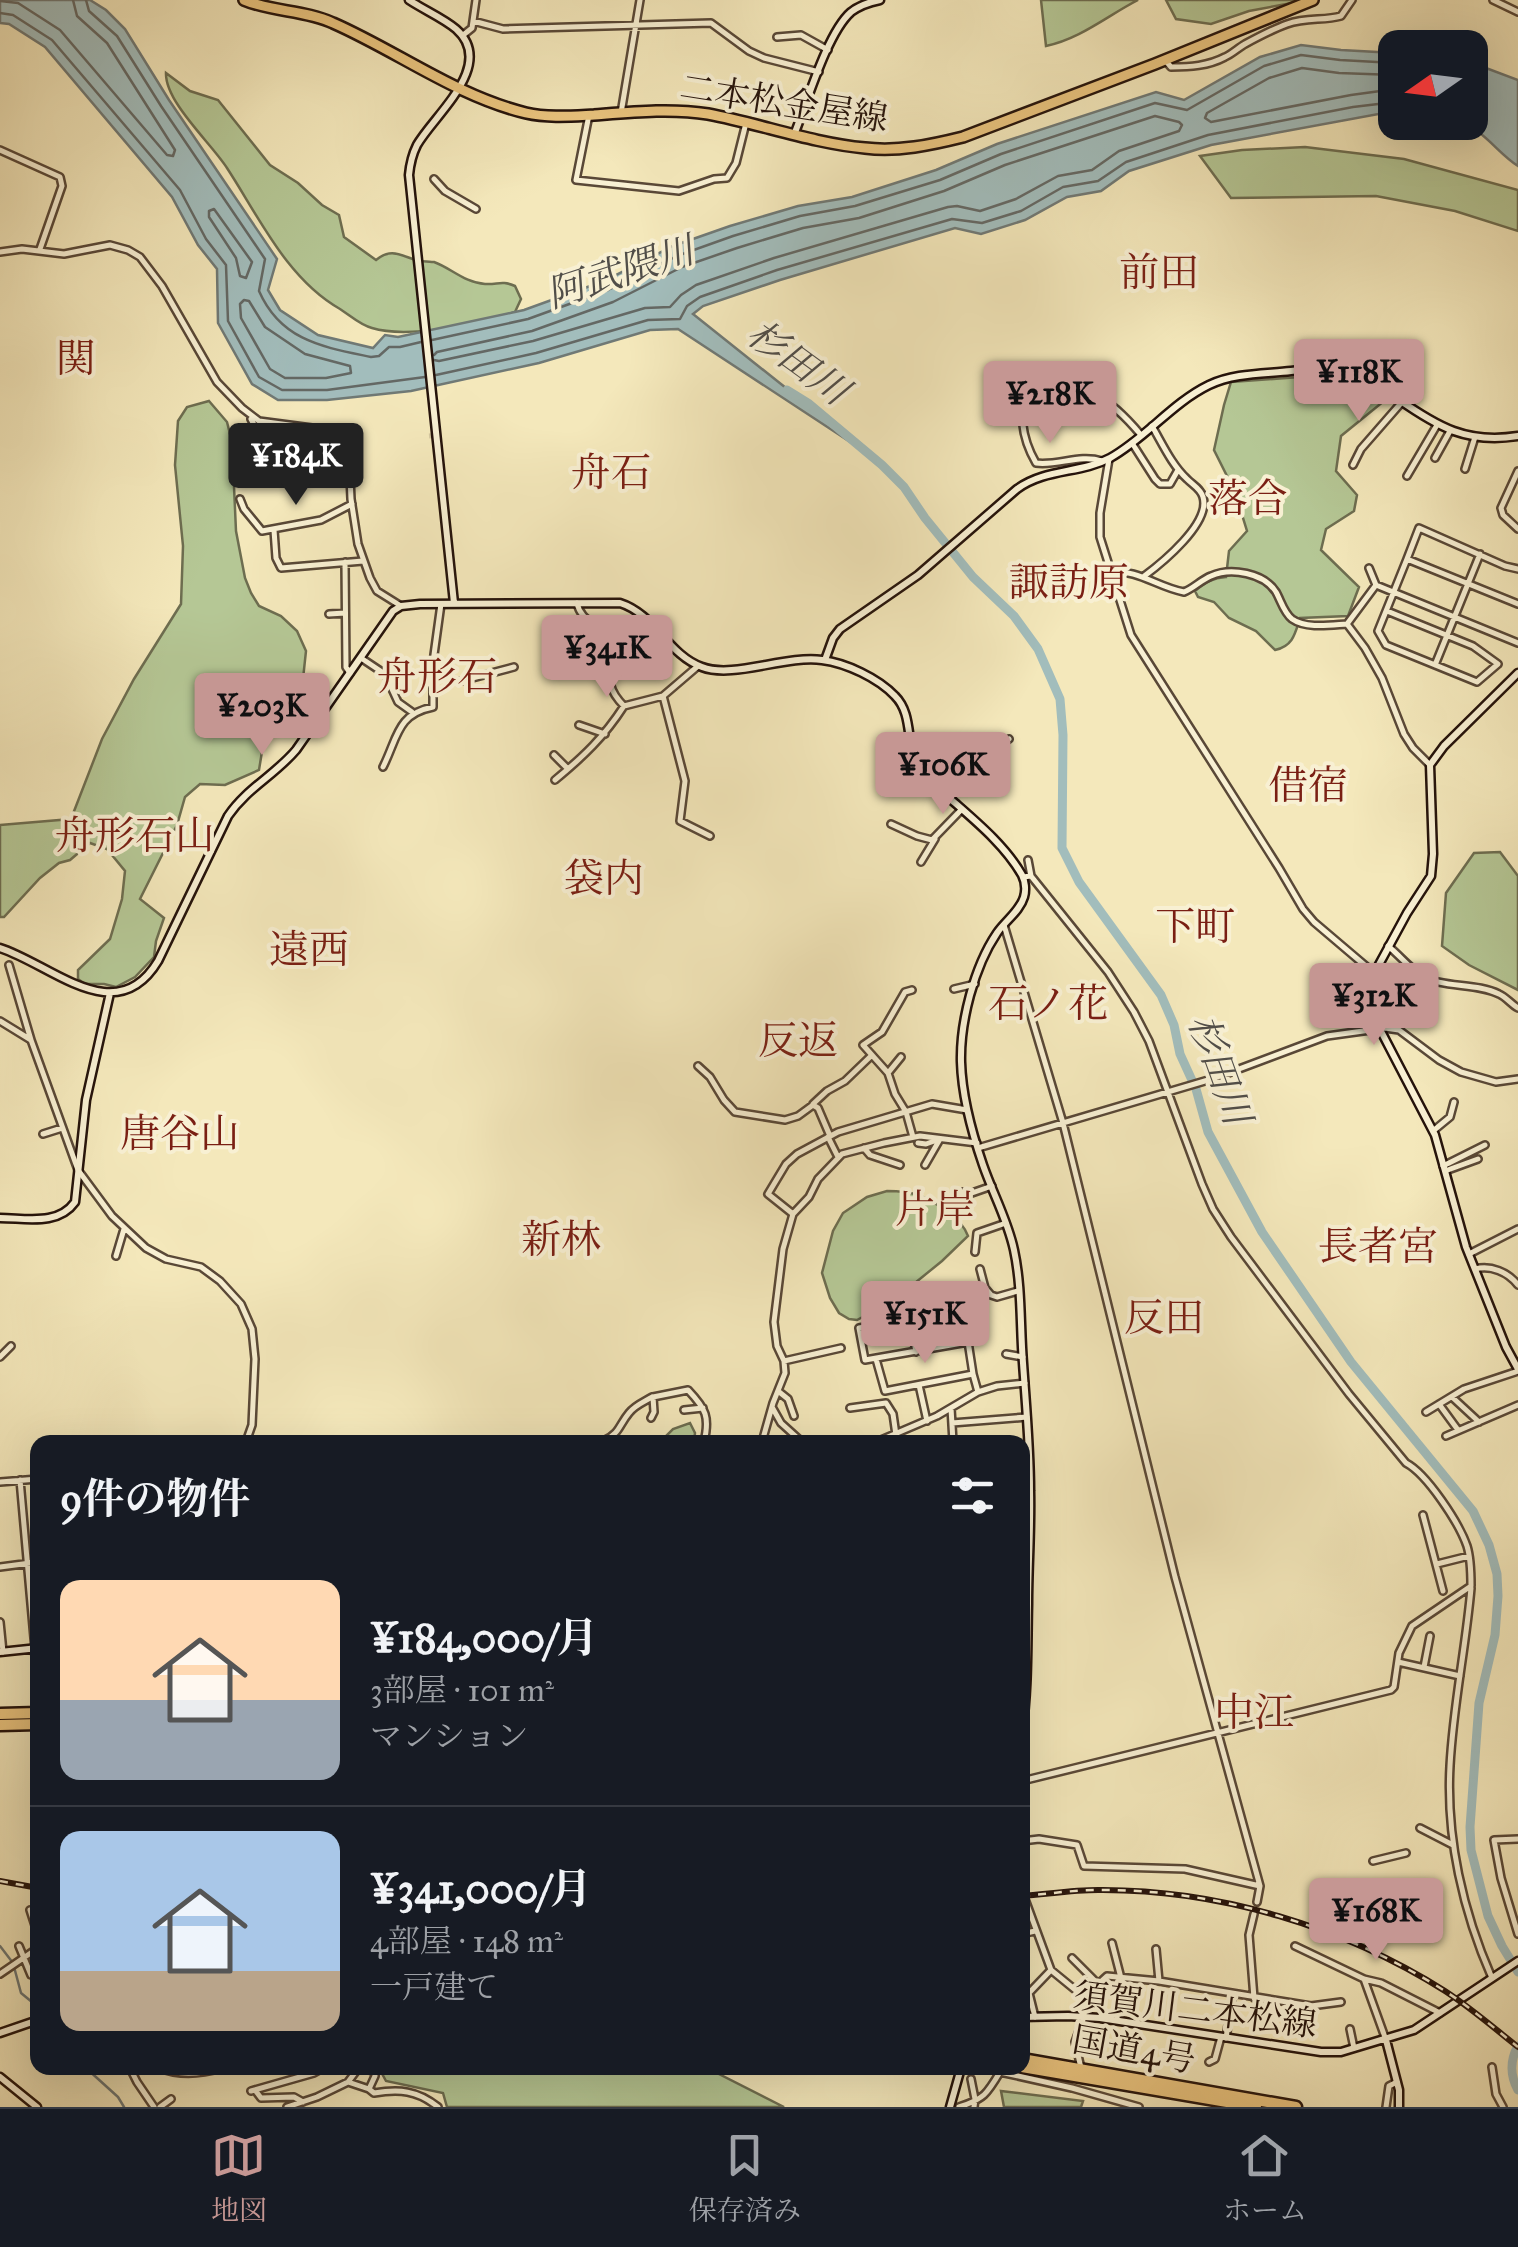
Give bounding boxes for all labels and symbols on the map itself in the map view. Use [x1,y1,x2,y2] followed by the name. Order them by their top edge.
[1378,30,1488,140] north arrow
[677,65,891,141] street label: 二本松金屋線
[541,225,703,317] water label: 阿武隈川
[1119,248,1199,297] district label: 前田
[738,310,861,416] water label: 杉田川
[56,334,96,383] district label: 関
[1289,339,1429,424] pin: ¥118K
[980,361,1120,446] pin: ¥218K
[226,423,366,508] pin: ¥184K
[571,448,651,497] district label: 舟石
[1208,474,1288,523] district label: 落合
[1009,558,1129,607] district label: 諏訪原
[537,615,677,700] pin: ¥341K
[377,652,497,701] district label: 舟形石
[192,673,332,758] pin: ¥203K
[873,732,1013,817] pin: ¥106K
[1268,761,1348,810] district label: 借宿
[55,811,215,860] district label: 舟形石山
[564,854,644,903] district label: 袋内
[1155,902,1235,951] district label: 下町
[269,925,349,974] district label: 遠西
[1304,963,1444,1048] pin: ¥312K
[988,979,1108,1028] district label: 石ノ花
[1179,1008,1262,1134] water label: 杉田川
[758,1016,838,1065] district label: 反返
[120,1109,240,1158] district label: 唐谷山
[895,1185,975,1234] district label: 片岸
[521,1215,601,1264] district label: 新林
[1318,1222,1438,1271] district label: 長者宮
[855,1281,995,1366] pin: ¥151K
[1124,1293,1204,1342] district label: 反田
[1214,1688,1294,1737] district label: 中江
[1306,1878,1446,1963] pin: ¥168K
[1071,1974,1319,2046] street label: 須賀川二本松線
[1069,2018,1199,2082] street label: 国道4号

